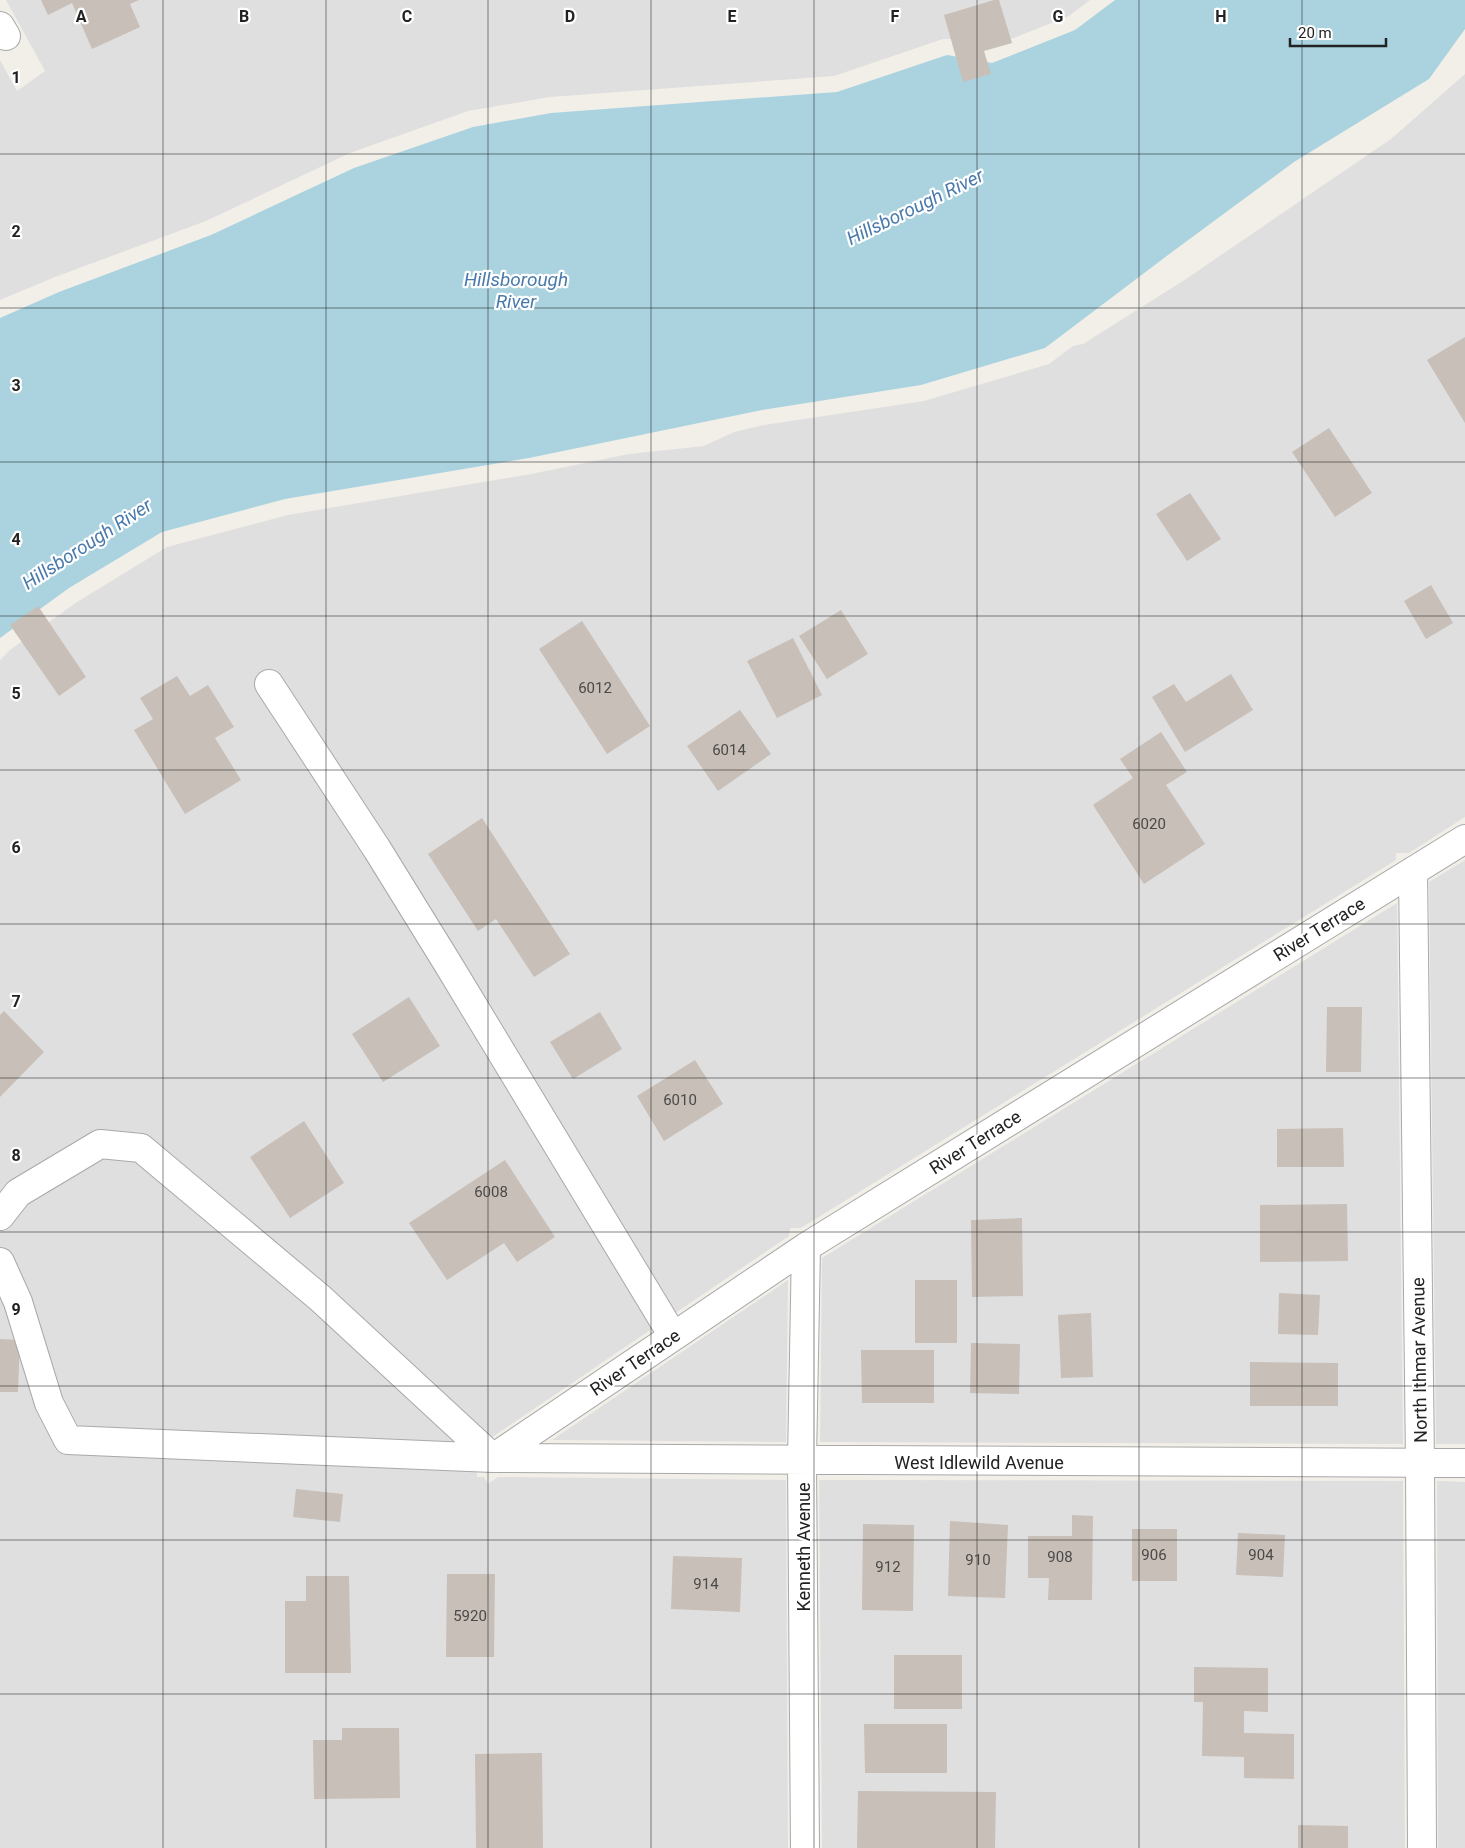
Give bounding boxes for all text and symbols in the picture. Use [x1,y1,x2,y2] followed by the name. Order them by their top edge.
[76,7,87,26] text: A
[239,7,249,26] text: B
[402,7,412,26] text: C
[565,7,575,26] text: D
[728,7,737,26] text: E
[891,7,900,26] text: F
[1053,7,1064,26] text: G
[1215,7,1227,26] text: H
[1290,15,1386,47] scale bar
[1298,24,1332,42] text: 20 m
[11,68,21,87] text: 1
[843,164,988,250] water label: Hillsborough River
[11,222,21,241] text: 2
[464,268,568,313] water label: Hillsborough River
[11,376,21,395] text: 3
[18,493,157,594] water label: Hillsborough River
[11,530,21,549] text: 4
[578,679,612,697] house number: 6012
[11,684,21,703] text: 5
[712,741,746,759] house number: 6014
[1132,815,1166,833] house number: 6020
[11,838,21,857] text: 6
[1269,893,1369,965] street label: River Terrace
[11,992,21,1011] text: 7
[663,1091,697,1109] house number: 6010
[925,1106,1025,1178] street label: River Terrace
[11,1146,21,1165] text: 8
[474,1183,508,1201] house number: 6008
[1407,1277,1431,1443] street label: North Ithmar Avenue
[11,1300,21,1319] text: 9
[586,1324,684,1400] street label: River Terrace
[894,1452,1064,1473] street label: West Idlewild Avenue
[793,1482,814,1612] street label: Kenneth Avenue
[1141,1546,1167,1564] house number: 906
[1248,1546,1274,1564] house number: 904
[1047,1548,1073,1566] house number: 908
[965,1551,991,1569] house number: 910
[875,1558,901,1576] house number: 912
[693,1575,719,1593] house number: 914
[453,1607,487,1625] house number: 5920

